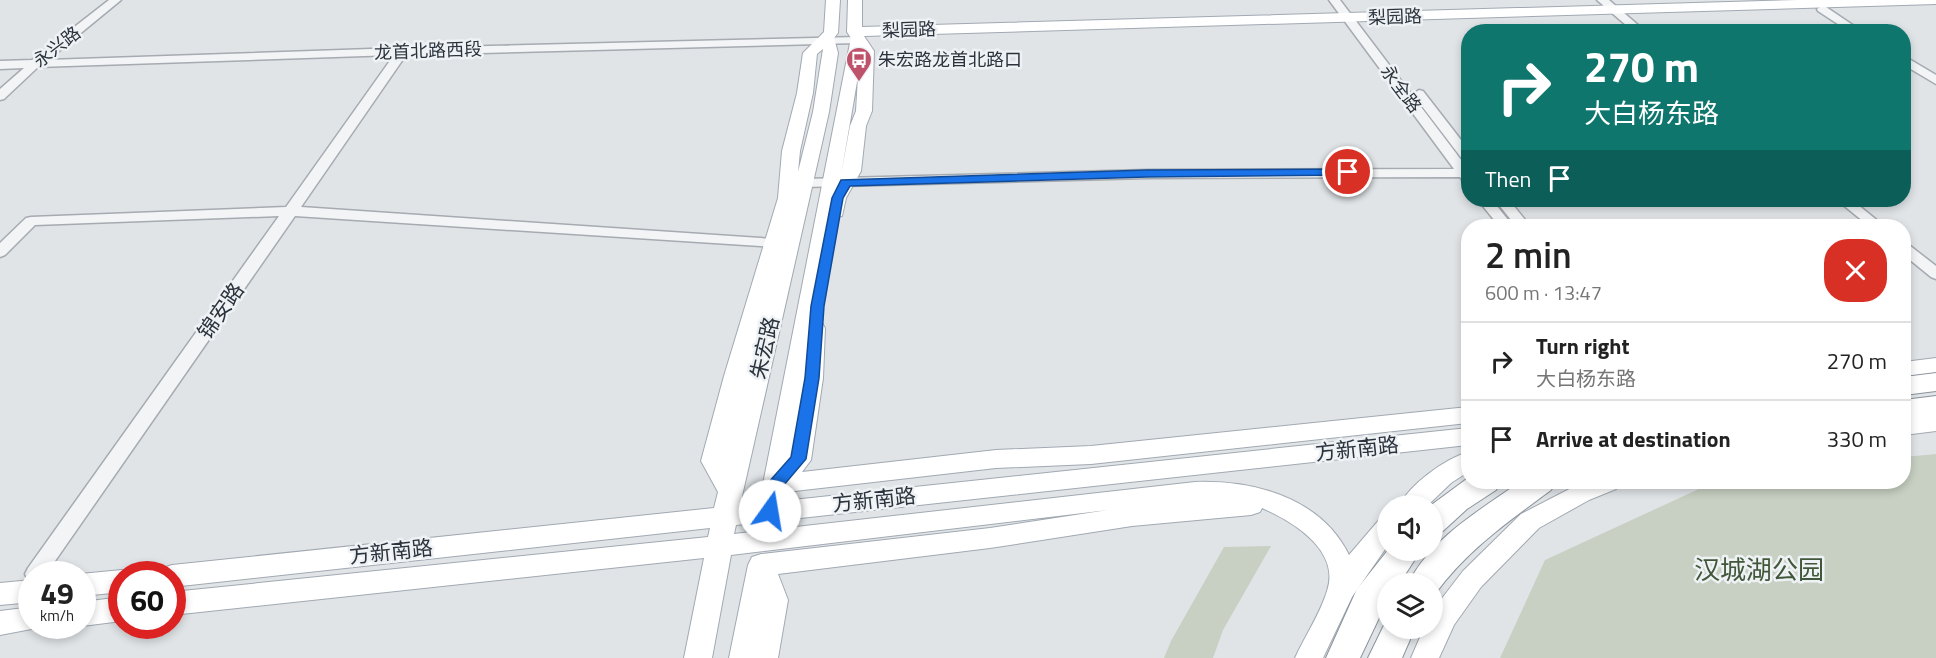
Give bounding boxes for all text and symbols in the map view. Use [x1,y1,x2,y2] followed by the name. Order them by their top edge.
[1368,2,1422,31] street label: 梨园路
[882,15,936,44] street label: 梨园路
[27,19,86,74] street label: 永兴路
[1584,34,1699,98] text: 270 m
[374,35,482,66] street label: 龙首北路西段
[844,45,874,83] bus stop icon: 朱宏路龙首北路口
[878,46,1022,73] place label: 朱宏路龙首北路口
[1485,48,1563,126] icon: right
[1374,59,1428,118] street label: 永全路
[1584,92,1719,133] text: 大白杨东路
[1322,146,1373,197] pin
[1331,155,1364,188] icon: arrive
[1485,162,1531,196] text: Then
[1543,162,1576,195] icon: arrive
[1485,227,1572,282] text: 2 min
[1824,239,1887,302] button: close
[189,275,251,345] street label: 锦安路
[1485,277,1602,308] text: 600 m · 13:47
[741,313,787,382] street label: 朱宏路
[1536,329,1630,363] text: Turn right
[1827,344,1887,378] text: 270 m
[1485,345,1518,378] icon: right
[1536,363,1636,394] text: 大白杨东路
[1536,422,1731,456] text: Arrive at destination
[1827,422,1887,456] text: 330 m
[1485,423,1518,456] icon: arrive
[1313,428,1400,468] street label: 方新南路
[738,479,802,543] position arrow
[830,479,917,519] street label: 方新南路
[1377,495,1443,639] map controls
[1377,495,1443,561] button: sound
[347,531,434,571] street label: 方新南路
[1694,550,1824,589] park label: 汉城湖公园
[108,561,186,639] speed limit sign: 60
[40,570,74,616] text: 49
[1377,573,1443,639] button: layers
[40,604,74,627] text: km/h

